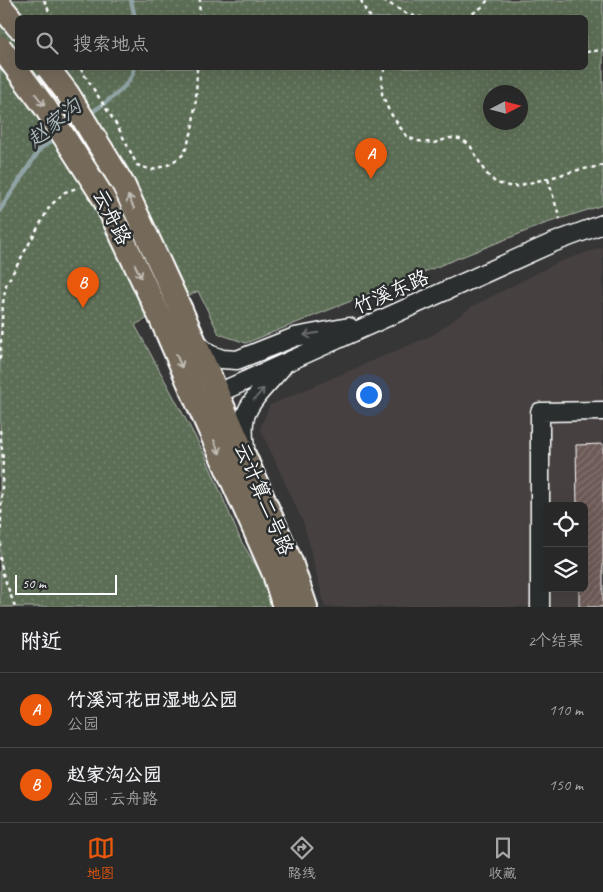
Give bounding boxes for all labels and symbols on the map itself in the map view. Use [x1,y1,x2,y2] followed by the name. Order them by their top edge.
[483,85,528,130] north arrow
[21,92,88,153] water label: 赵家沟
[35,93,45,107] one-way arrow
[355,138,387,179] pin: A
[87,185,137,250] street label: 云舟路
[126,195,136,210] one-way arrow
[134,263,144,278] one-way arrow
[349,264,434,320] street label: 竹溪东路
[67,267,99,308] pin: B
[303,330,319,340] one-way arrow
[175,353,185,368] one-way arrow
[356,382,382,408] your location
[253,388,265,401] one-way arrow
[212,439,222,454] one-way arrow
[229,439,299,560] street label: 云计算二号路
[15,572,118,595] scale bar

